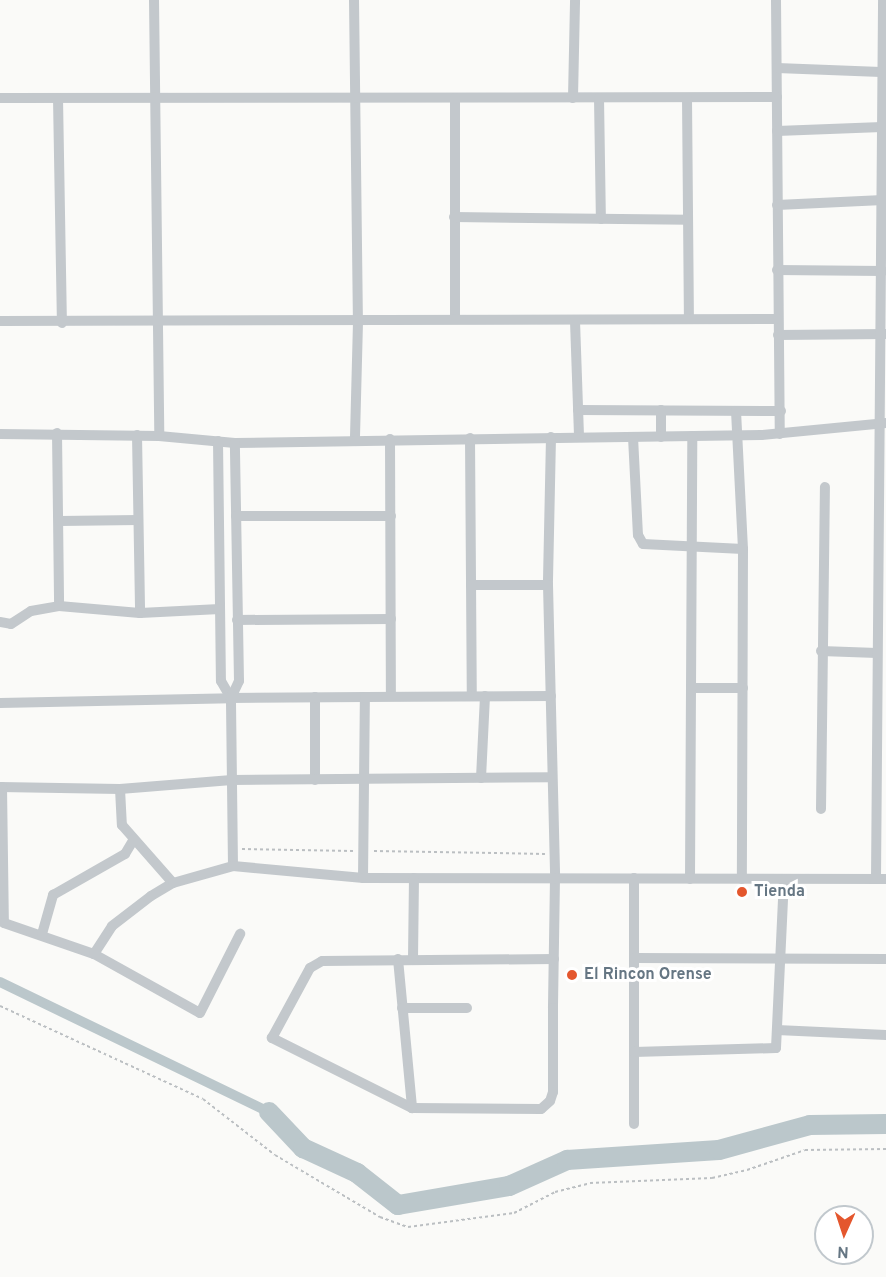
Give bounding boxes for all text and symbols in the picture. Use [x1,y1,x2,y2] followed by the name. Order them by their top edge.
[754,882,805,902] place label: Tienda
[735,885,749,899] marker: Tienda
[584,965,712,985] place label: El Rincon Orense
[565,968,579,982] marker: El Rincon Orense
[814,1205,874,1265] north arrow
[837,1241,849,1261] text: N

